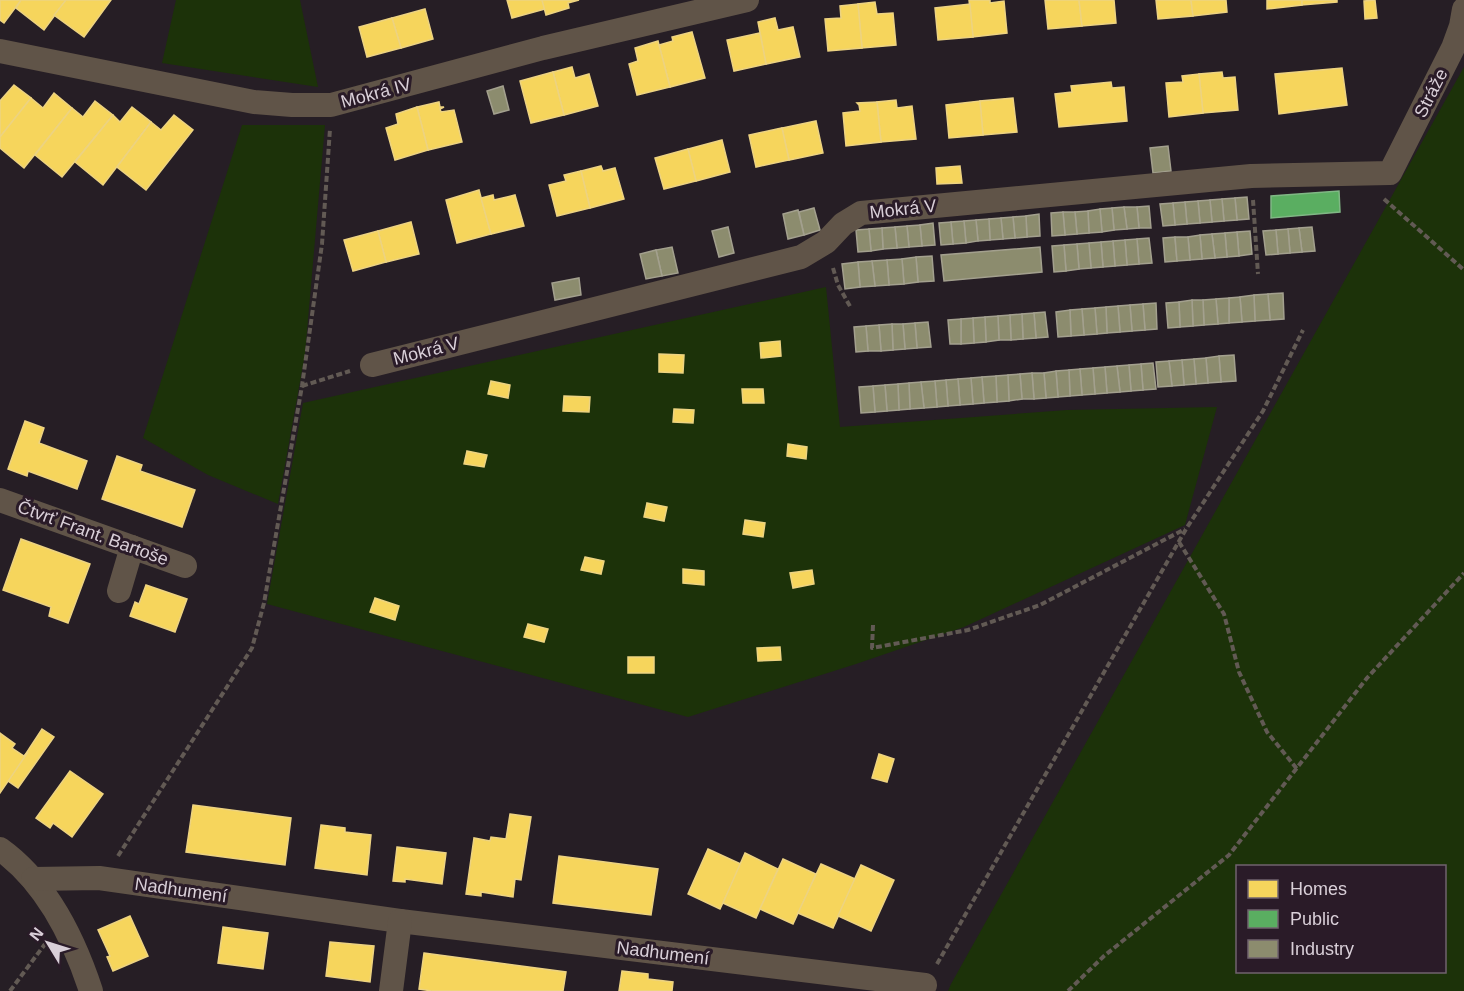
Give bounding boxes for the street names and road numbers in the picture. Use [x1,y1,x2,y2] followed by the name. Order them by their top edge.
[1410,65,1452,121] street label: Stráže
[339,74,413,112] street label: Mokrá IV
[869,196,937,222] street label: Mokrá V
[391,333,461,369] street label: Mokrá V
[15,496,171,570] street label: Čtvrť Frant. Bartoše
[134,874,228,906] street label: Nadhumení
[616,937,710,969] street label: Nadhumení

